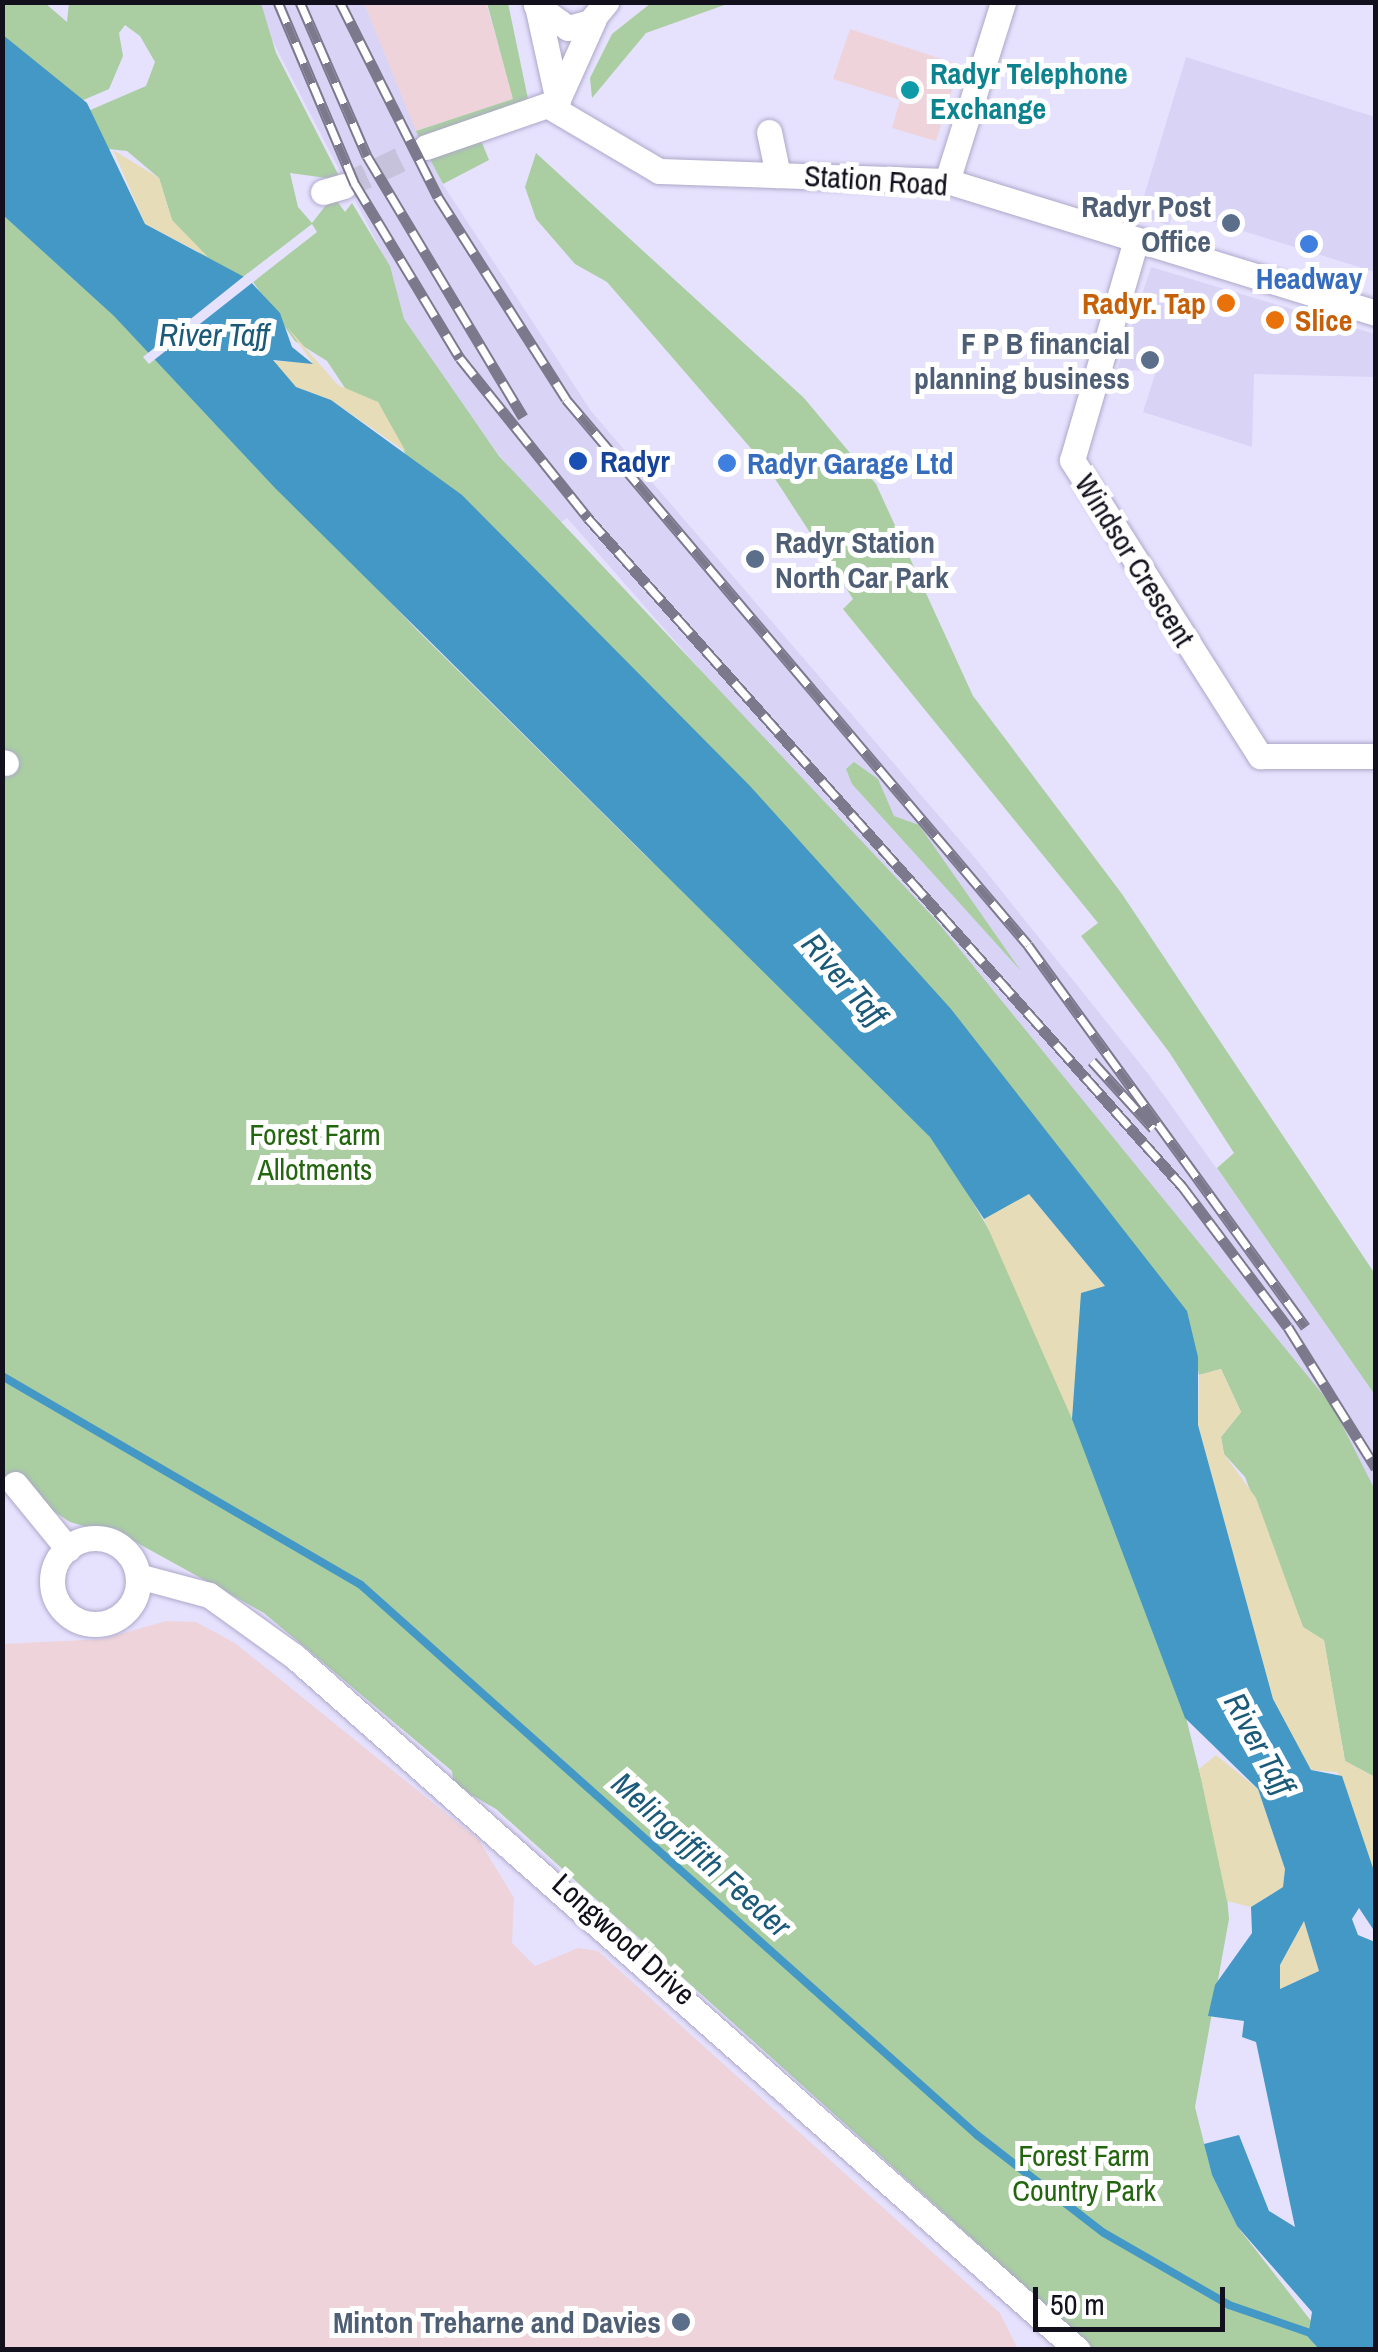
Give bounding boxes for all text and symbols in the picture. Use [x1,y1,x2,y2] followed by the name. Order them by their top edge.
[930,55,1128,126] place label: Radyr Telephone Exchange
[899,79,921,101] marker: Radyr Telephone Exchange
[803,157,949,203] street label: Station Road
[1081,188,1211,258] place label: Radyr Post Office
[1220,212,1242,234] marker: Radyr Post Office
[1298,233,1320,255] marker: Headway
[1256,260,1362,296] place label: Headway
[1082,285,1206,321] place label: Radyr. Tap
[1215,292,1237,314] marker: Radyr. Tap
[1295,302,1352,338] place label: Slice
[1264,309,1286,331] marker: Slice
[158,316,270,354] water label: River Taff
[914,325,1130,396] place label: F P B financial planning business
[1139,349,1161,371] marker: F P B financial planning business
[600,443,670,479] place label: Radyr
[747,445,953,481] place label: Radyr Garage Ltd
[565,448,591,474] marker: Radyr
[716,452,738,474] marker: Radyr Garage Ltd
[1068,467,1202,653] street label: Windsor Crescent
[775,524,949,594] place label: Radyr Station North Car Park
[744,548,766,570] marker: Radyr Station North Car Park
[793,925,895,1035] water label: River Taff
[249,1116,381,1186] park label: Forest Farm Allotments
[1215,1686,1303,1802] water label: River Taff
[604,1765,798,1945] water label: Melingriffith Feeder
[545,1866,703,2012] street label: Longwood Drive
[1012,2137,1156,2208] park label: Forest Farm Country Park
[1038,2267,1230,2329] scale bar
[1050,2284,1105,2324] text: 50 m
[333,2304,661,2340] place label: Minton Treharne and Davies
[670,2311,692,2333] marker: Minton Treharne and Davies

